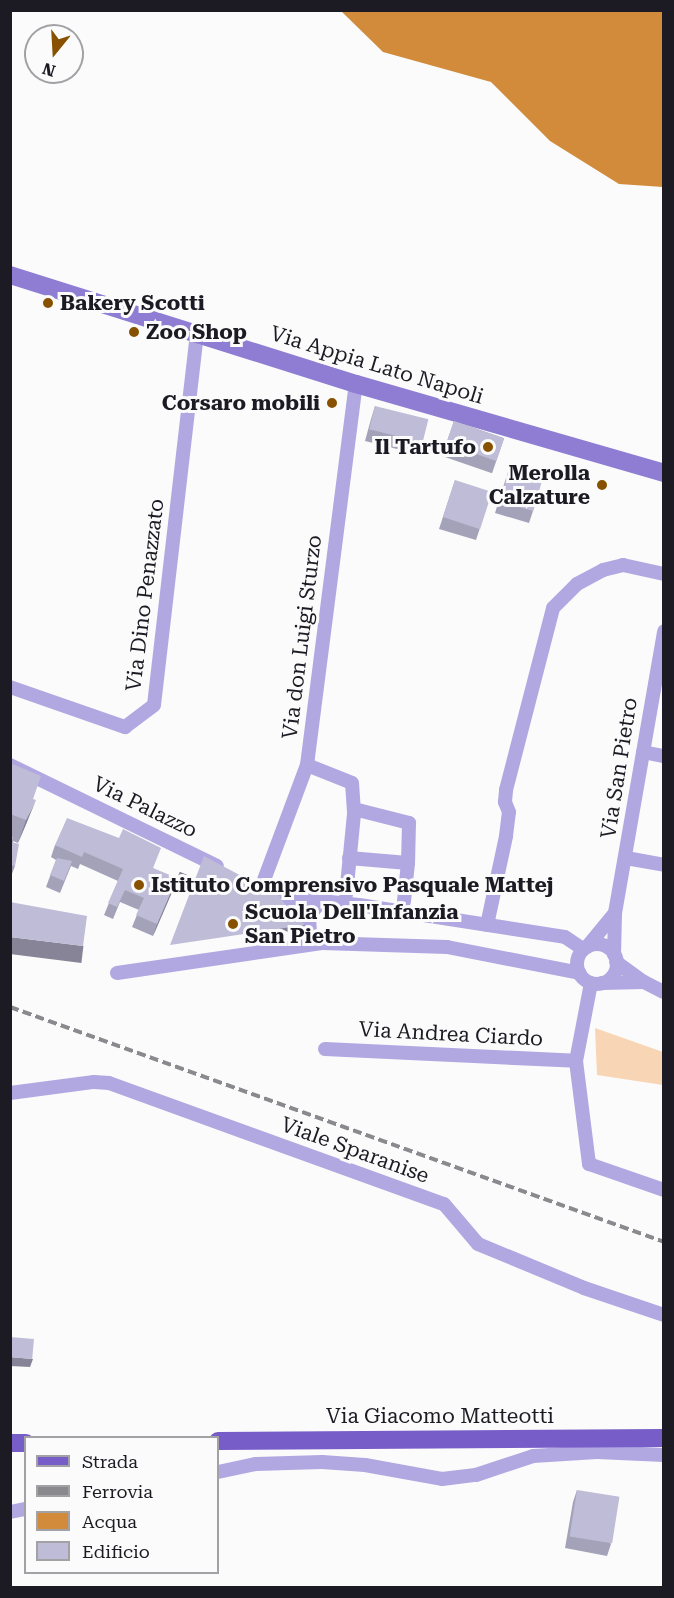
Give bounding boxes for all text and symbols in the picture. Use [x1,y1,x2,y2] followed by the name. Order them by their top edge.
[24,24,84,84] north arrow
[40,59,58,81] text: N
[60,290,205,316] place label: Bakery Scotti
[41,296,55,310] marker: Bakery Scotti
[146,319,247,345] place label: Zoo Shop
[267,321,487,409] street label: Via Appia Lato Napoli
[127,325,141,339] marker: Zoo Shop
[162,390,320,416] place label: Corsaro mobili
[325,396,339,410] marker: Corsaro mobili
[374,434,476,460] place label: Il Tartufo
[481,440,495,454] marker: Il Tartufo
[489,460,590,510] place label: Merolla Calzature
[595,478,609,492] marker: Merolla Calzature
[121,497,169,693] street label: Via Dino Penazzato
[277,534,327,740] street label: Via don Luigi Sturzo
[595,696,643,840] street label: Via San Pietro
[89,771,201,843] street label: Via Palazzo
[151,872,553,898] place label: Istituto Comprensivo Pasquale Mattej
[132,878,146,892] marker: Istituto Comprensivo Pasquale Mattej
[245,899,459,949] place label: Scuola Dell'Infanzia San Pietro
[226,917,240,931] marker: Scuola Dell'Infanzia San Pietro
[358,1017,544,1051] street label: Via Andrea Ciardo
[278,1112,432,1188] street label: Viale Sparanise
[326,1403,554,1429] street label: Via Giacomo Matteotti
[24,1436,219,1574] legend
[82,1451,138,1472] text: Strada
[82,1481,153,1502] text: Ferrovia
[82,1511,137,1532] text: Acqua
[82,1541,150,1562] text: Edificio

